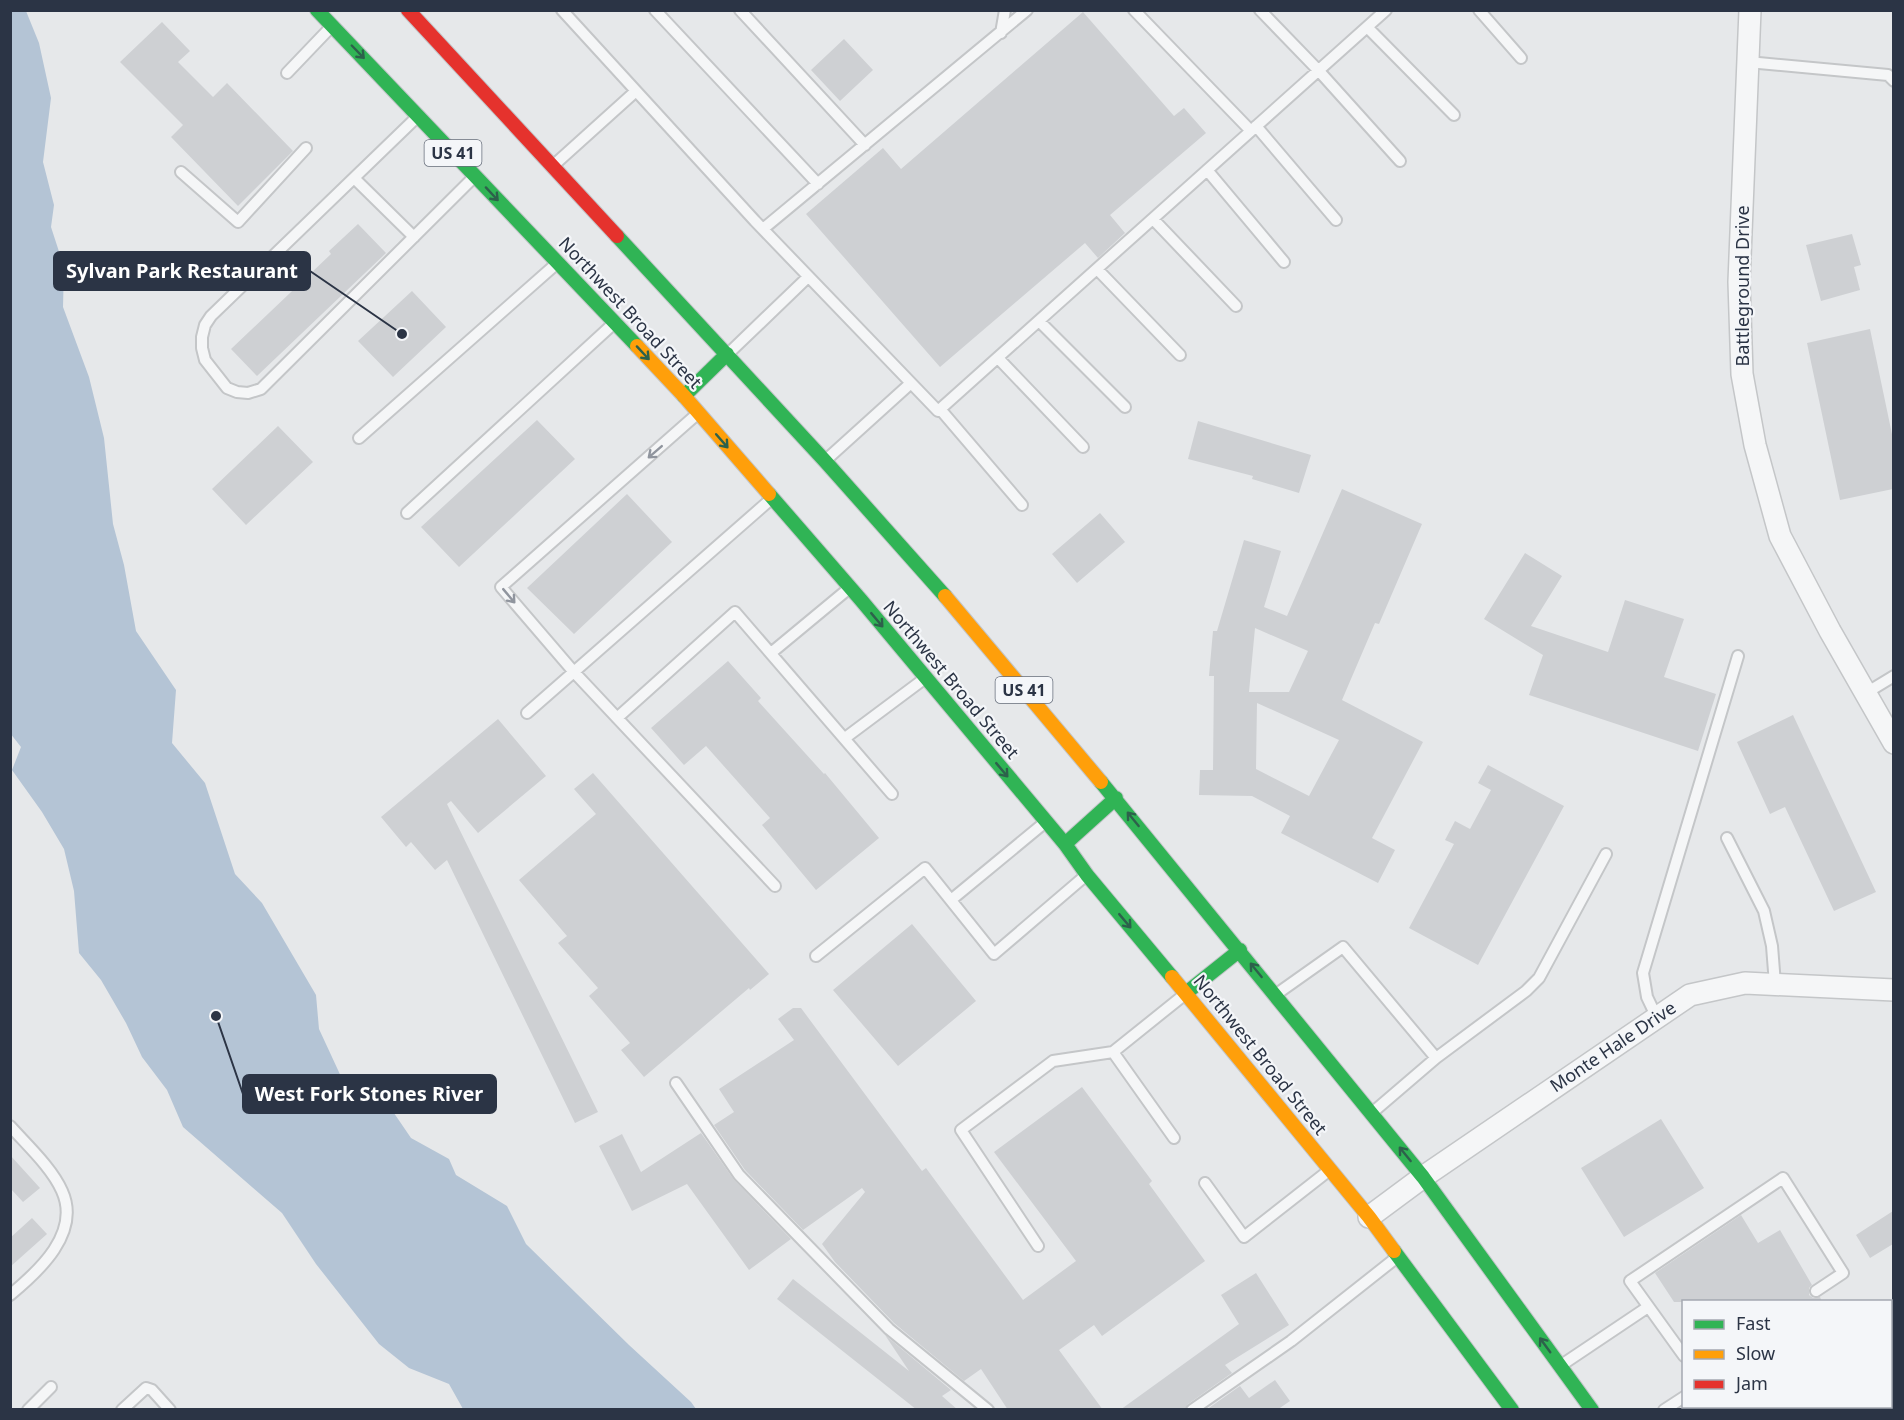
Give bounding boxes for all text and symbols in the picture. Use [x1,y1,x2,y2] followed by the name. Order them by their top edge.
[351,45,365,60] one-way arrow
[424,140,482,166] road number: US 41
[485,186,499,201] one-way arrow
[1730,205,1754,367] street label: Battleground Drive
[554,231,708,394] street label: Northwest Broad Street
[54,252,310,290] callout: Sylvan Park Restaurant
[66,257,298,284] text: Sylvan Park Restaurant
[636,345,650,360] one-way arrow
[715,433,729,448] one-way arrow
[648,445,663,459] one-way arrow
[502,588,516,603] one-way arrow
[878,595,1025,764] street label: Northwest Broad Street
[871,612,884,628] one-way arrow
[996,677,1052,703] road number: US 41
[996,761,1009,777] one-way arrow
[1126,811,1139,827] one-way arrow
[1118,913,1132,928] one-way arrow
[1249,962,1262,978] one-way arrow
[1189,969,1333,1140] street label: Northwest Broad Street
[1545,995,1680,1097] street label: Monte Hale Drive
[243,1075,496,1113] callout: West Fork Stones River
[255,1080,483,1107] text: West Fork Stones River
[1398,1147,1412,1162] one-way arrow
[1682,1300,1892,1408] legend
[1736,1311,1771,1335] text: Fast
[1539,1338,1551,1354] one-way arrow
[1736,1341,1775,1365] text: Slow
[1734,1371,1768,1395] text: Jam

